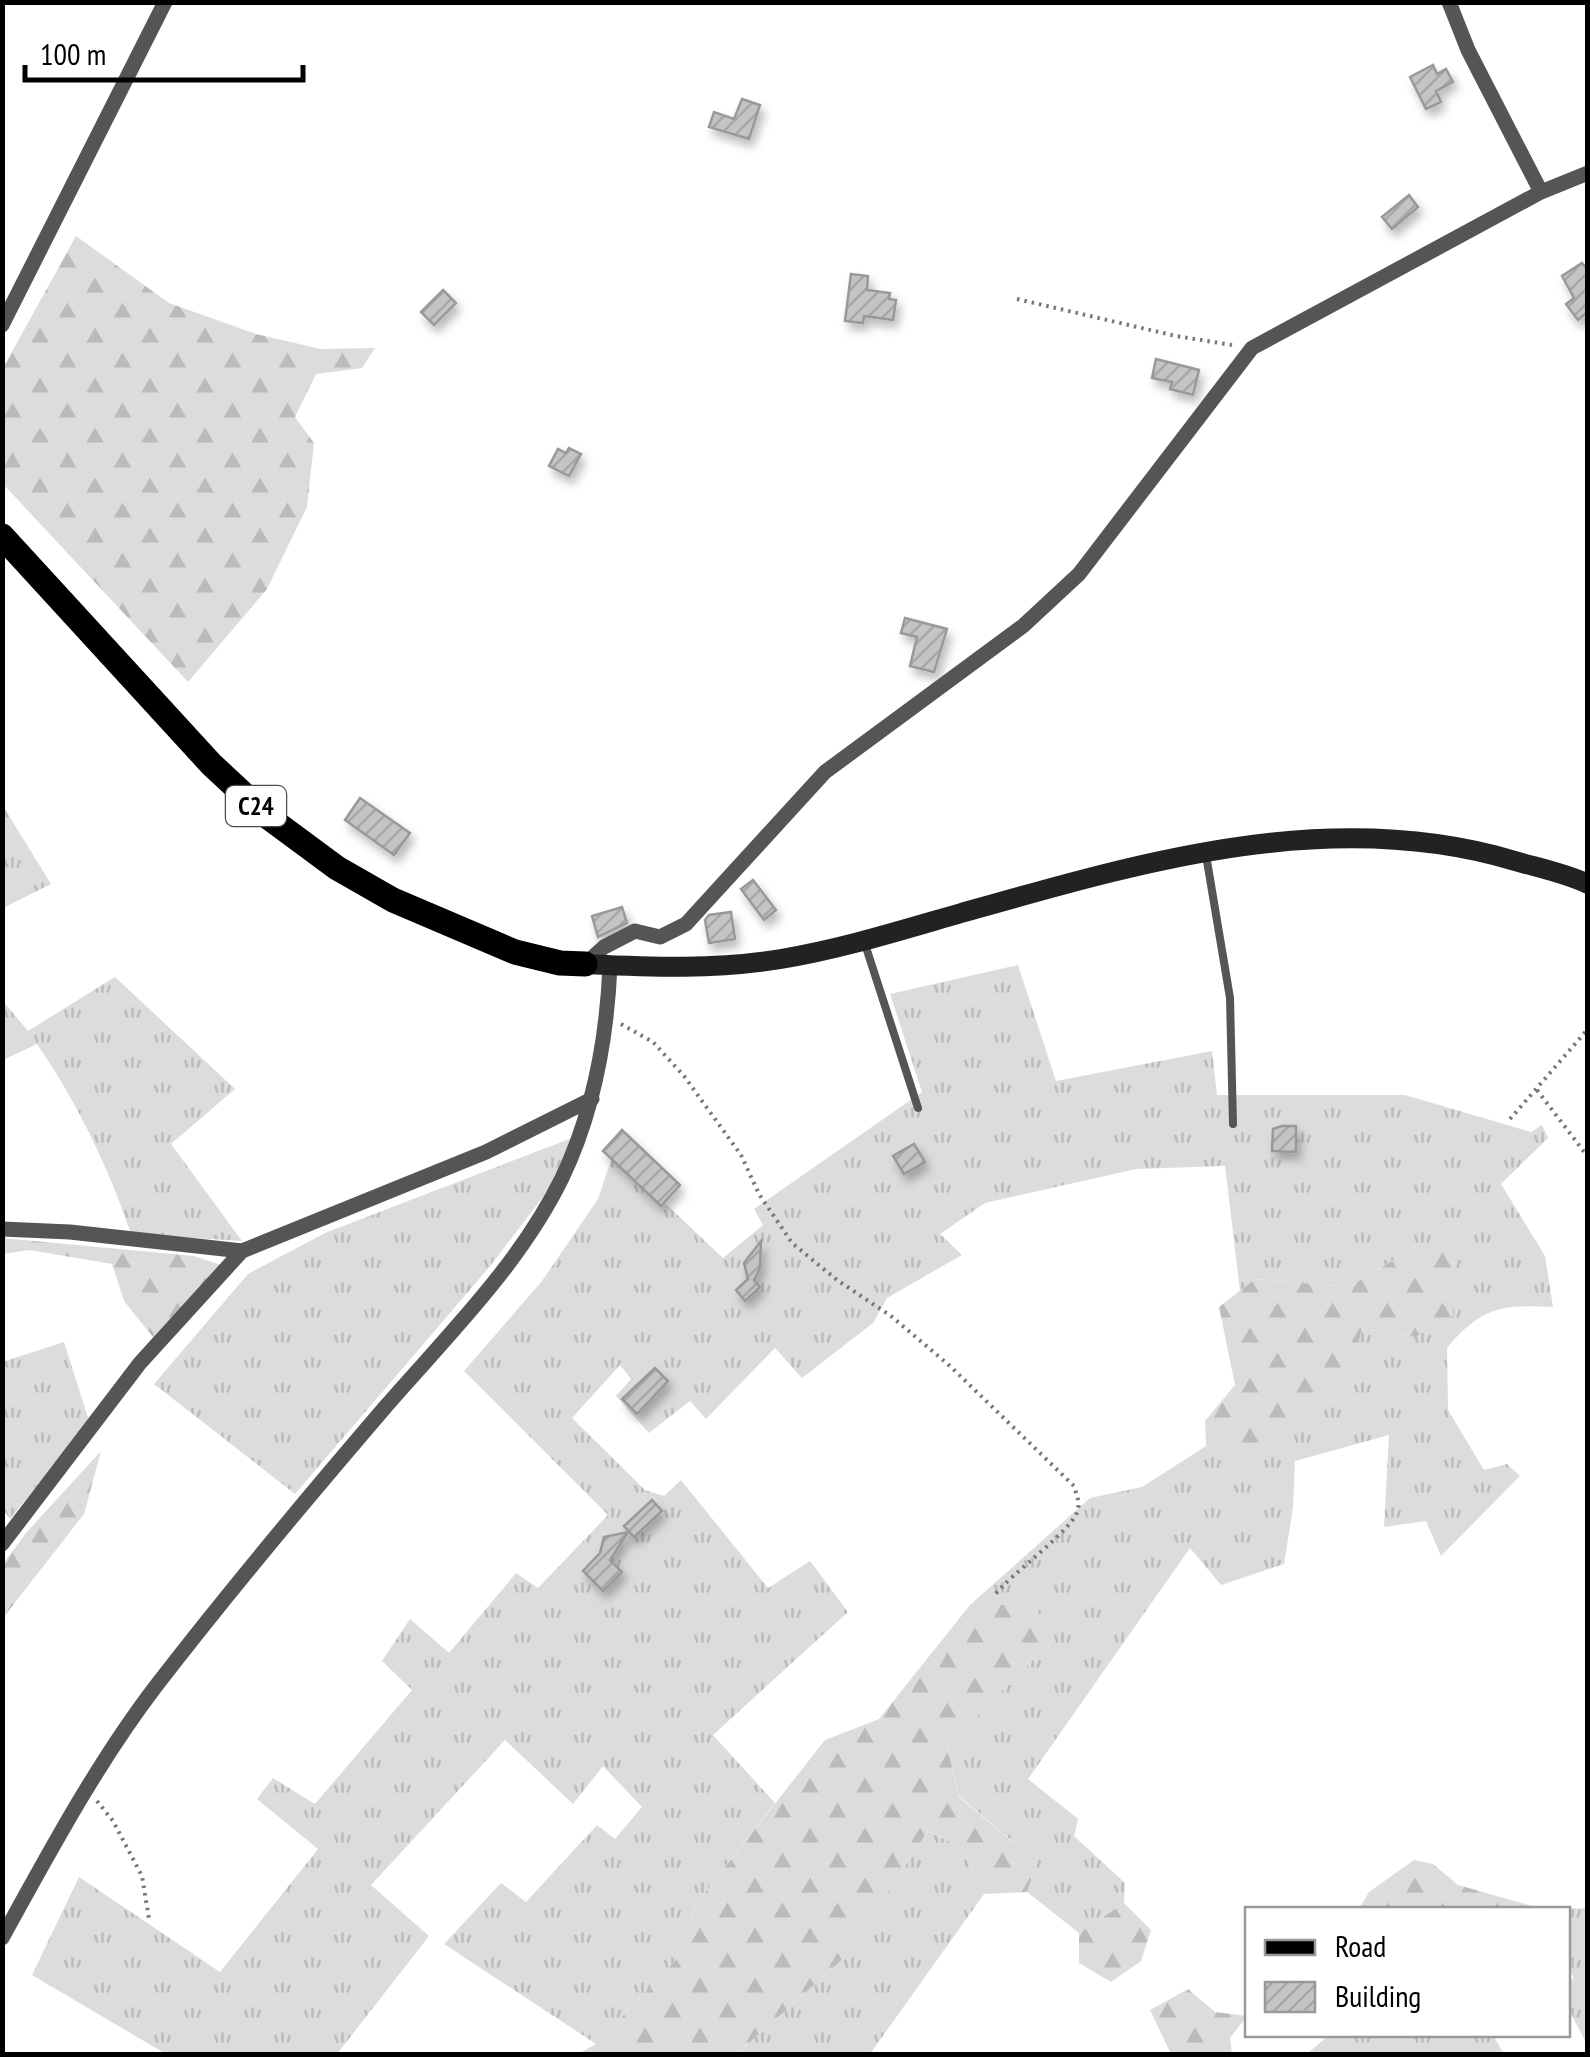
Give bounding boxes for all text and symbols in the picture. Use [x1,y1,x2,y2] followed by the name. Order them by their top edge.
[25,20,302,82] scale bar
[40,34,106,73] text: 100 m
[226,786,286,826] road number: C24
[1245,1907,1570,2037] legend
[1335,1926,1386,1965] text: Road
[1335,1976,1421,2015] text: Building

